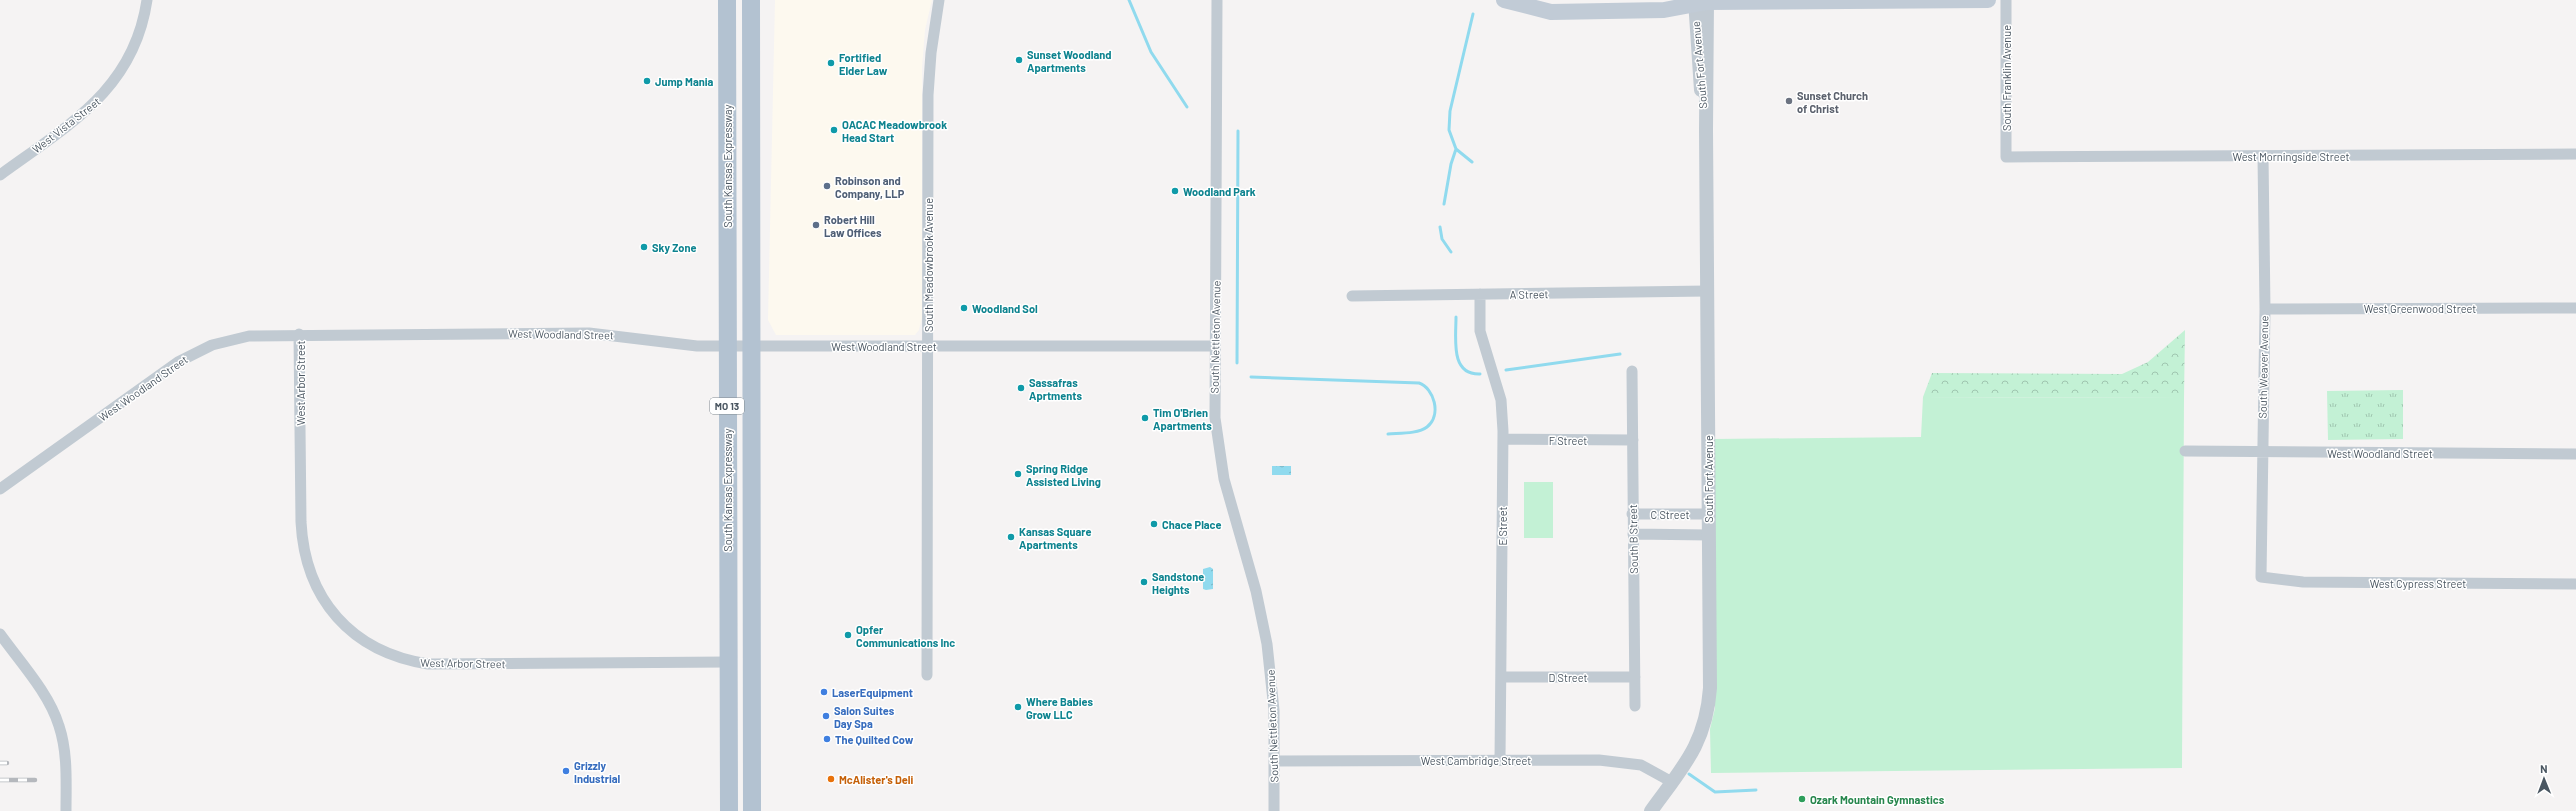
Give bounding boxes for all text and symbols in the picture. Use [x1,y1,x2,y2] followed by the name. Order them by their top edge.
[1689,21,1709,109] street label: South Fort Avenue
[2000,25,2013,131] street label: South Franklin Avenue
[1027,48,1111,74] place label: Sunset Woodland Apartments
[839,51,888,77] place label: Fortified Elder Law
[1014,55,1024,65] marker: Sunset Woodland Apartments
[826,58,836,68] marker: Fortified Elder Law
[655,75,714,88] place label: Jump Mania
[642,76,652,86] marker: Jump Mania
[1797,89,1868,115] place label: Sunset Church of Christ
[29,94,103,156] street label: West Vista Street
[1784,96,1794,106] marker: Sunset Church of Christ
[721,104,734,228] street label: South Kansas Expressway
[842,118,947,144] place label: OACAC Meadowbrook Head Start
[829,125,839,135] marker: OACAC Meadowbrook Head Start
[2233,150,2349,163] street label: West Morningside Street
[835,174,905,200] place label: Robinson and Company, LLP
[822,181,832,191] marker: Robinson and Company, LLP
[1183,185,1256,198] place label: Woodland Park
[1170,186,1180,196] marker: Woodland Park
[922,198,935,332] street label: South Meadowbrook Avenue
[824,213,882,239] place label: Robert Hill Law Offices
[811,220,821,230] marker: Robert Hill Law Offices
[652,241,696,254] place label: Sky Zone
[639,242,649,252] marker: Sky Zone
[1208,280,1222,394] street label: South Nettleton Avenue
[1509,287,1549,301] street label: A Street
[972,302,1038,315] place label: Woodland Sol
[2364,302,2476,315] street label: West Greenwood Street
[959,303,969,313] marker: Woodland Sol
[2256,315,2270,419] street label: South Weaver Avenue
[508,327,614,341] street label: West Woodland Street
[294,340,307,426] street label: West Arbor Street
[831,340,937,353] street label: West Woodland Street
[96,352,190,424] street label: West Woodland Street
[1029,376,1082,402] place label: Sassafras Aprtments
[1016,383,1026,393] marker: Sassafras Aprtments
[710,398,744,414] road number: MO 13
[1153,406,1212,432] place label: Tim O'Brien Apartments
[1140,413,1150,423] marker: Tim O'Brien Apartments
[721,428,734,552] street label: South Kansas Expressway
[1549,434,1587,447] street label: F Street
[1702,435,1715,523] street label: South Fort Avenue
[2327,447,2433,460] street label: West Woodland Street
[1026,462,1101,488] place label: Spring Ridge Assisted Living
[1013,469,1023,479] marker: Spring Ridge Assisted Living
[1626,504,1640,574] street label: South B Street
[1496,507,1509,545] street label: E Street
[1651,508,1689,521] street label: C Street
[1162,518,1221,531] place label: Chace Place
[1149,519,1159,529] marker: Chace Place
[1019,525,1091,551] place label: Kansas Square Apartments
[1006,532,1016,542] marker: Kansas Square Apartments
[1152,570,1204,596] place label: Sandstone Heights
[1139,577,1149,587] marker: Sandstone Heights
[2370,577,2466,590] street label: West Cypress Street
[856,623,955,649] place label: Opfer Communications Inc
[843,630,853,640] marker: Opfer Communications Inc
[420,656,506,670] street label: West Arbor Street
[1264,669,1280,783] street label: South Nettleton Avenue
[1548,671,1588,684] street label: D Street
[832,686,913,699] place label: LaserEquipment
[819,687,829,697] marker: LaserEquipment
[1026,695,1093,721] place label: Where Babies Grow LLC
[1013,702,1023,712] marker: Where Babies Grow LLC
[834,704,895,730] place label: Salon Suites Day Spa
[821,711,831,721] marker: Salon Suites Day Spa
[835,733,914,746] place label: The Quilted Cow
[822,734,832,744] marker: The Quilted Cow
[1421,754,1531,767] street label: West Cambridge Street
[574,759,621,785] place label: Grizzly Industrial
[2524,759,2564,799] north arrow
[2540,762,2548,775] text: N
[561,766,571,776] marker: Grizzly Industrial
[839,773,913,786] place label: McAlister's Deli
[826,774,836,784] marker: McAlister's Deli
[1810,793,1945,806] place label: Ozark Mountain Gymnastics
[1797,794,1807,804] marker: Ozark Mountain Gymnastics

